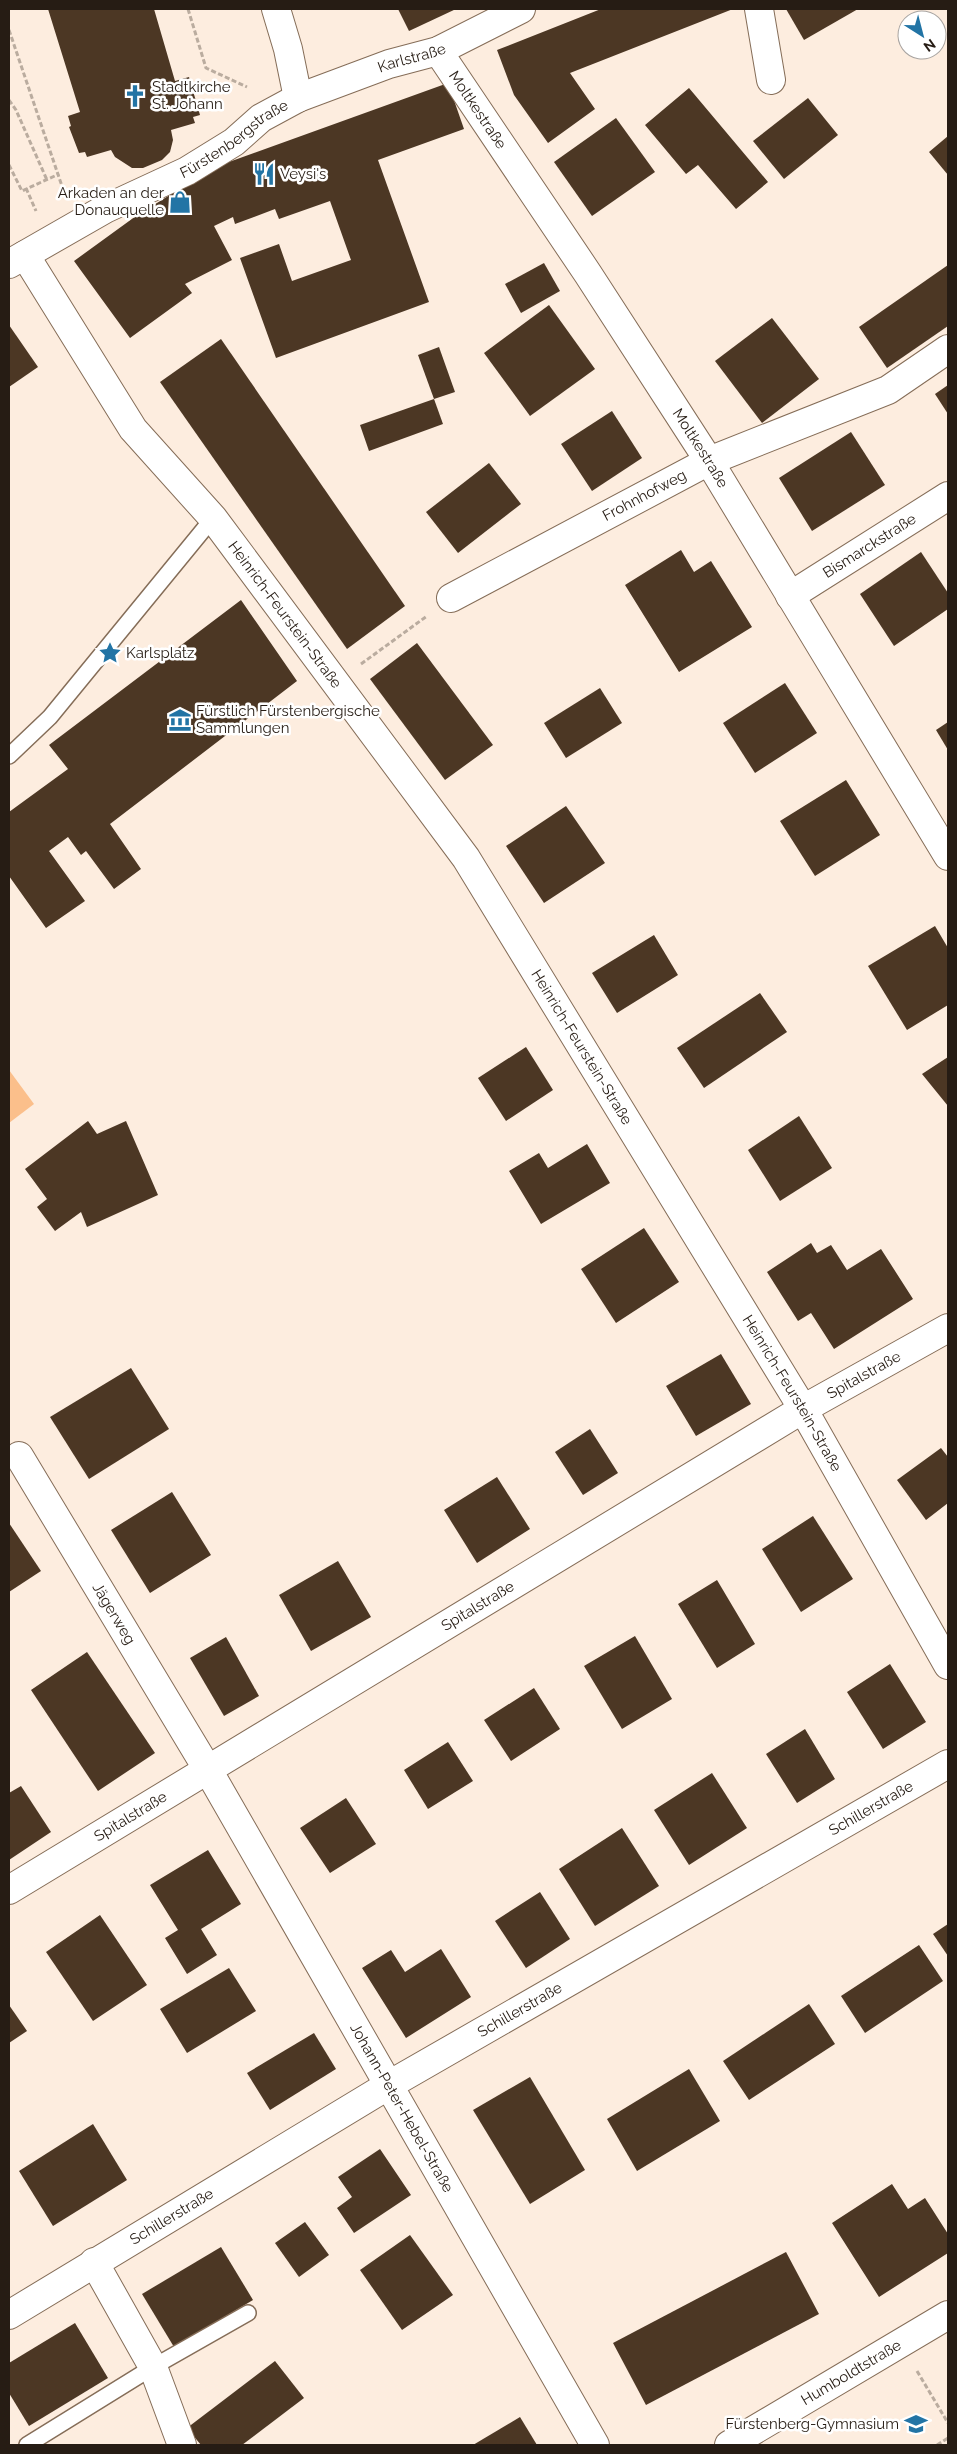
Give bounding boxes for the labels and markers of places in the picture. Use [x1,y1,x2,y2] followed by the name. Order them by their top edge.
[152,78,231,113] place label: Stadtkirche St. Johann
[122,83,148,109] church icon: Stadtkirche St. Johann
[251,161,277,187] restaurant icon: Veysi's
[280,165,326,183] place label: Veysi's
[58,184,165,219] place label: Arkaden an der Donauquelle
[167,189,193,215] shop icon: Arkaden an der Donauquelle
[97,640,123,666] place icon: Karlsplatz
[126,644,194,662] place label: Karlsplatz
[196,702,380,737] place label: Fürstlich Fürstenbergische Sammlungen
[167,707,193,733] museum icon: Fürstlich Fürstenbergische Sammlungen
[903,2411,929,2437] school or university icon: Fürstenberg-Gymnasium
[725,2415,899,2433] place label: Fürstenberg-Gymnasium

